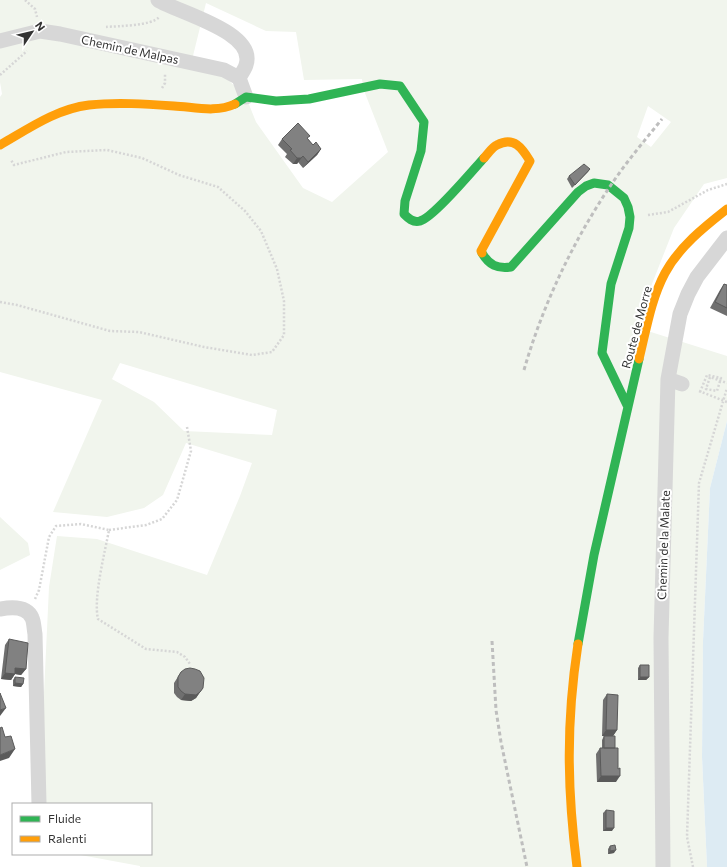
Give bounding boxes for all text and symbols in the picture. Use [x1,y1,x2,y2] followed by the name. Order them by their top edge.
[12,12,52,52] north arrow
[33,19,48,33] text: N
[80,32,180,66] street label: Chemin de Malpas
[618,284,654,370] street label: Route de Morre
[654,490,672,600] street label: Chemin de la Malate
[12,803,152,855] legend
[48,811,81,825] text: Fluide
[48,831,87,845] text: Ralenti

